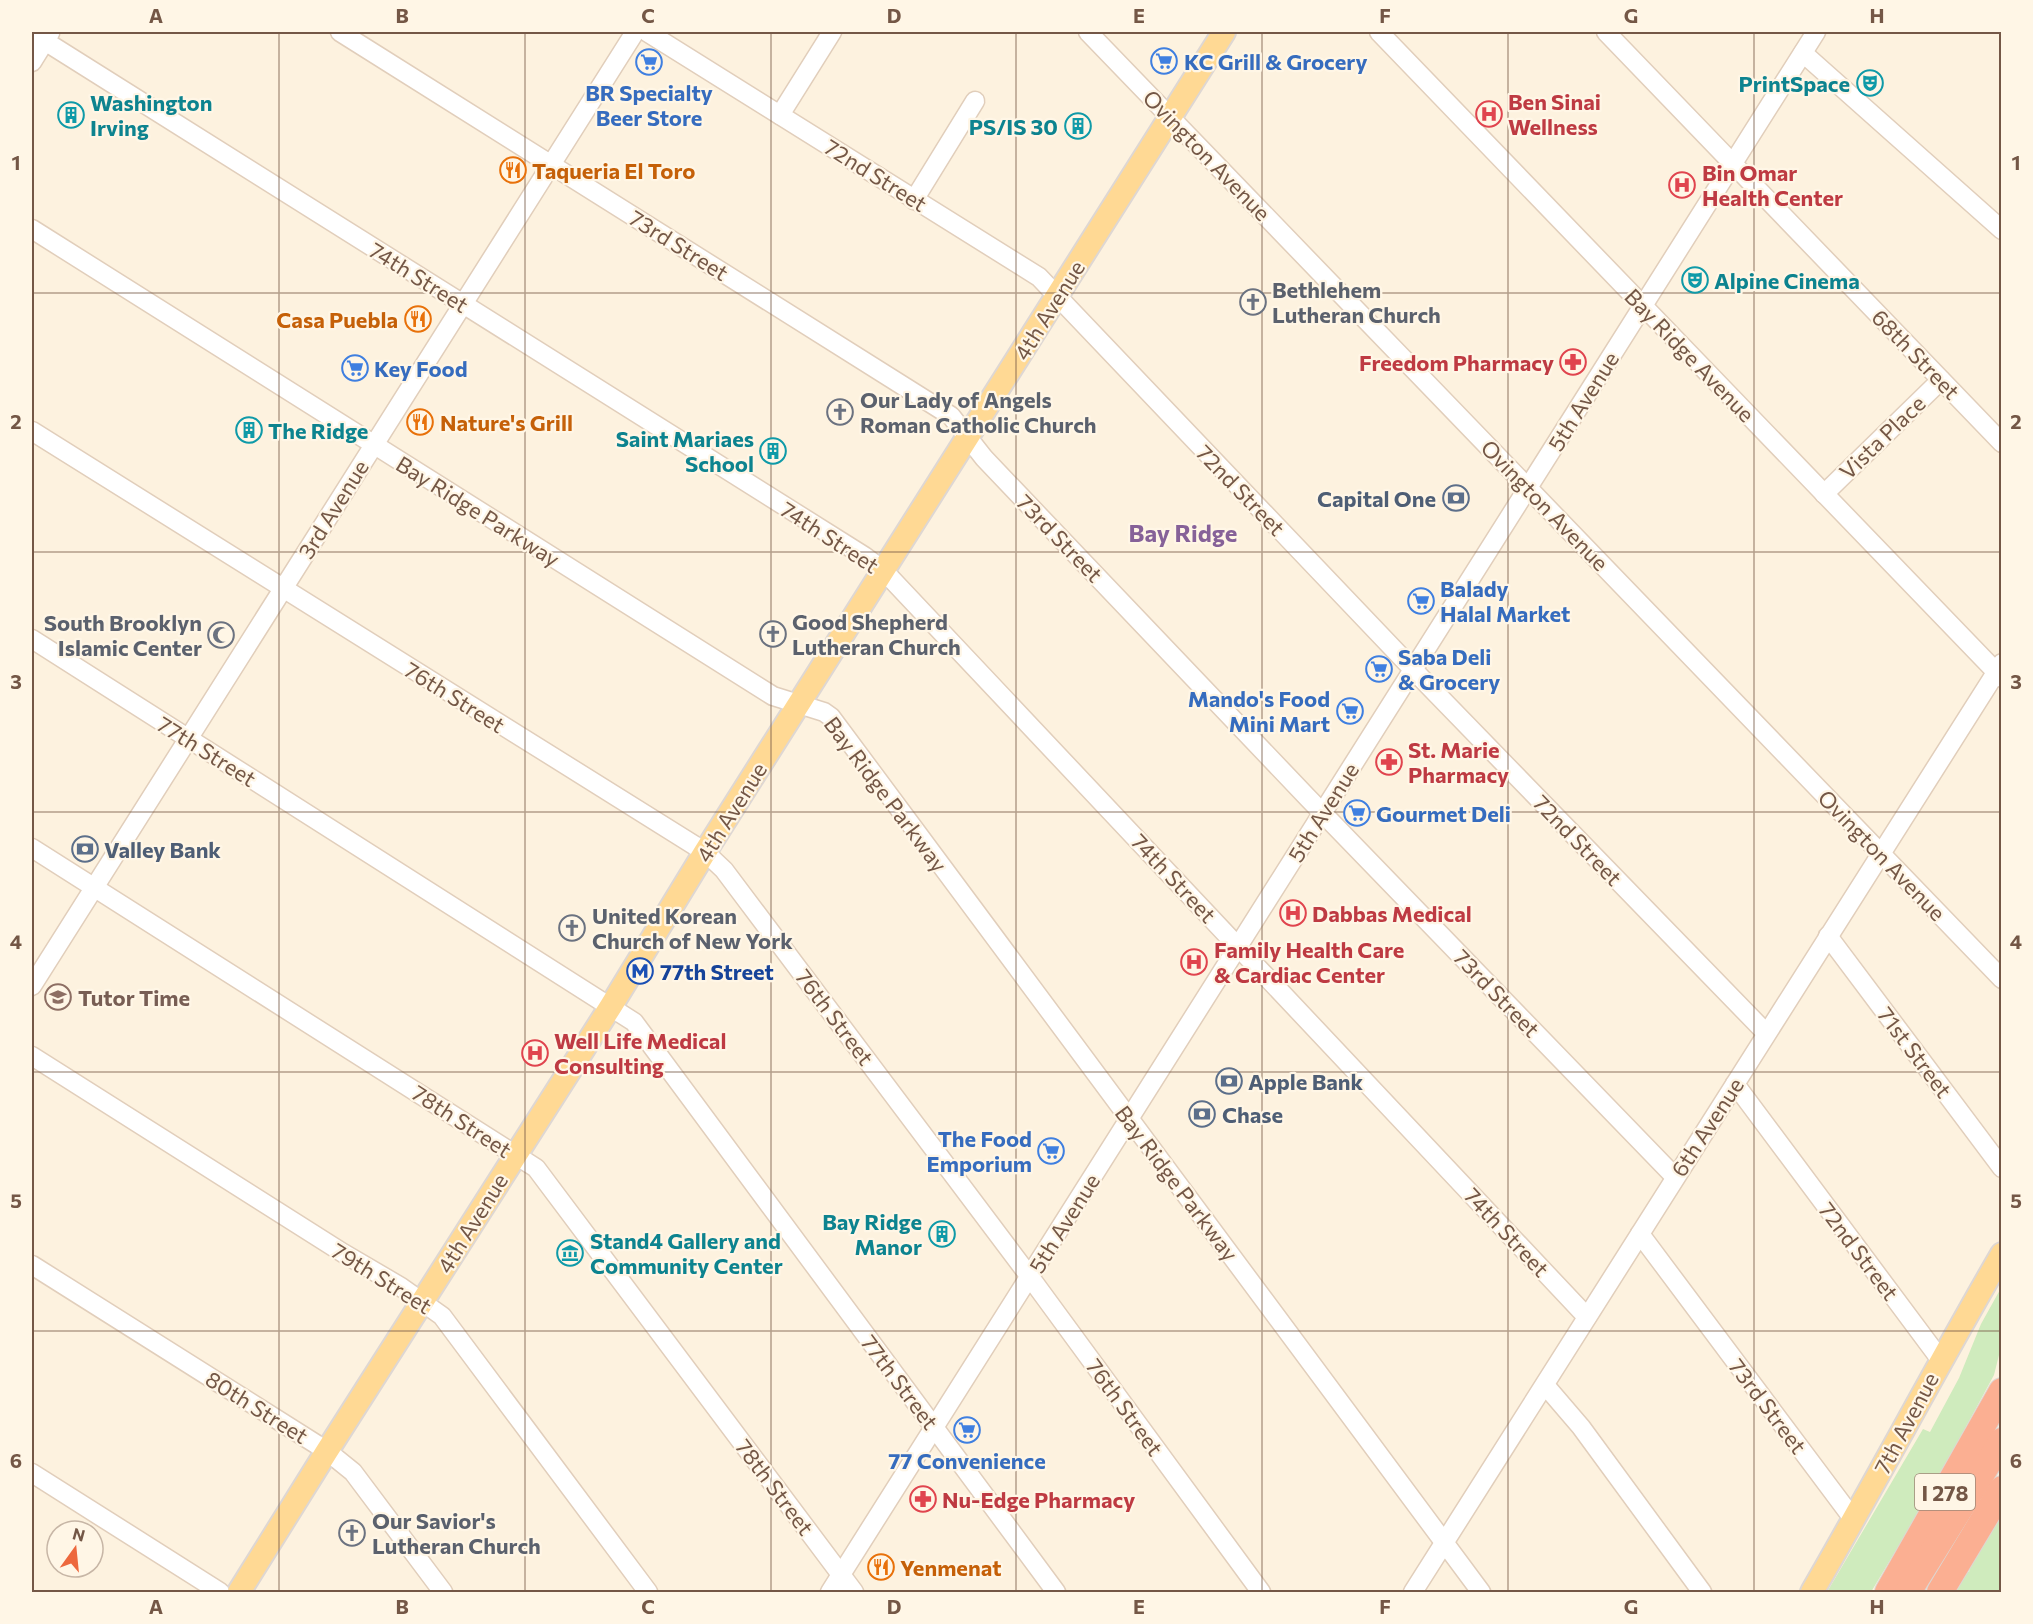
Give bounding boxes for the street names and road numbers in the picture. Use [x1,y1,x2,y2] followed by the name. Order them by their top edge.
[1138,84,1276,226] street label: Ovington Avenue
[820,133,932,217] street label: 72nd Street
[624,204,734,286] street label: 73rd Street
[365,236,473,318] street label: 74th Street
[1008,255,1090,365] street label: 4th Avenue
[1620,283,1760,427] street label: Bay Ridge Avenue
[1866,303,1966,405] street label: 68th Street
[1542,346,1624,456] street label: 5th Avenue
[1833,389,1931,485] street label: Vista Place
[1476,434,1614,576] street label: Ovington Avenue
[1191,439,1291,541] street label: 72nd Street
[391,450,565,572] street label: Bay Ridge Parkway
[292,455,374,563] street label: 3rd Avenue
[1011,488,1109,588] street label: 73rd Street
[776,495,884,579] street label: 74th Street
[400,656,510,738] street label: 76th Street
[153,710,261,792] street label: 77th Street
[819,711,953,877] street label: Bay Ridge Parkway
[690,757,772,867] street label: 4th Avenue
[1282,757,1364,867] street label: 5th Avenue
[1813,784,1951,926] street label: Ovington Avenue
[1528,789,1628,891] street label: 72nd Street
[1126,828,1222,928] street label: 74th Street
[1448,943,1546,1043] street label: 73rd Street
[790,964,880,1070] street label: 76th Street
[1872,1001,1958,1103] street label: 71st Street
[1665,1072,1749,1182] street label: 6th Avenue
[407,1079,517,1163] street label: 78th Street
[1110,1100,1244,1266] street label: Bay Ridge Parkway
[431,1168,513,1278] street label: 4th Avenue
[1023,1168,1105,1278] street label: 5th Avenue
[1459,1182,1555,1282] street label: 74th Street
[1813,1197,1905,1305] street label: 72nd Street
[327,1237,437,1319] street label: 79th Street
[856,1329,944,1435] street label: 77th Street
[1081,1353,1169,1461] street label: 76th Street
[1724,1353,1812,1459] street label: 73rd Street
[201,1365,313,1449] street label: 80th Street
[1868,1368,1944,1478] street label: 7th Avenue
[730,1434,820,1540] street label: 78th Street
[1915,1474,1975,1510] road number: I 278

